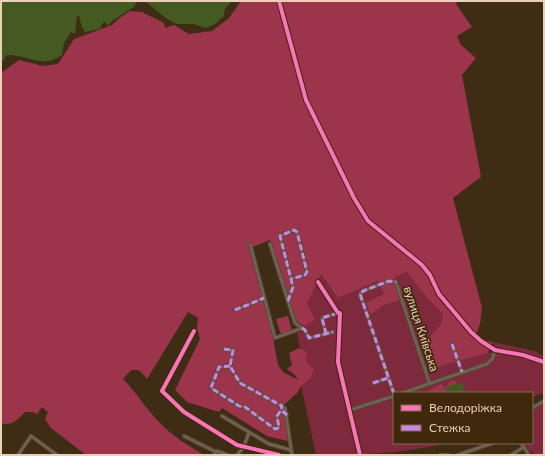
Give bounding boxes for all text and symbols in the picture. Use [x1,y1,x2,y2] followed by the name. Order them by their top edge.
[401,284,442,373] street label: вулиця Київська
[393,392,533,444] legend
[429,400,502,415] text: Велодоріжка
[429,420,471,435] text: Стежка

